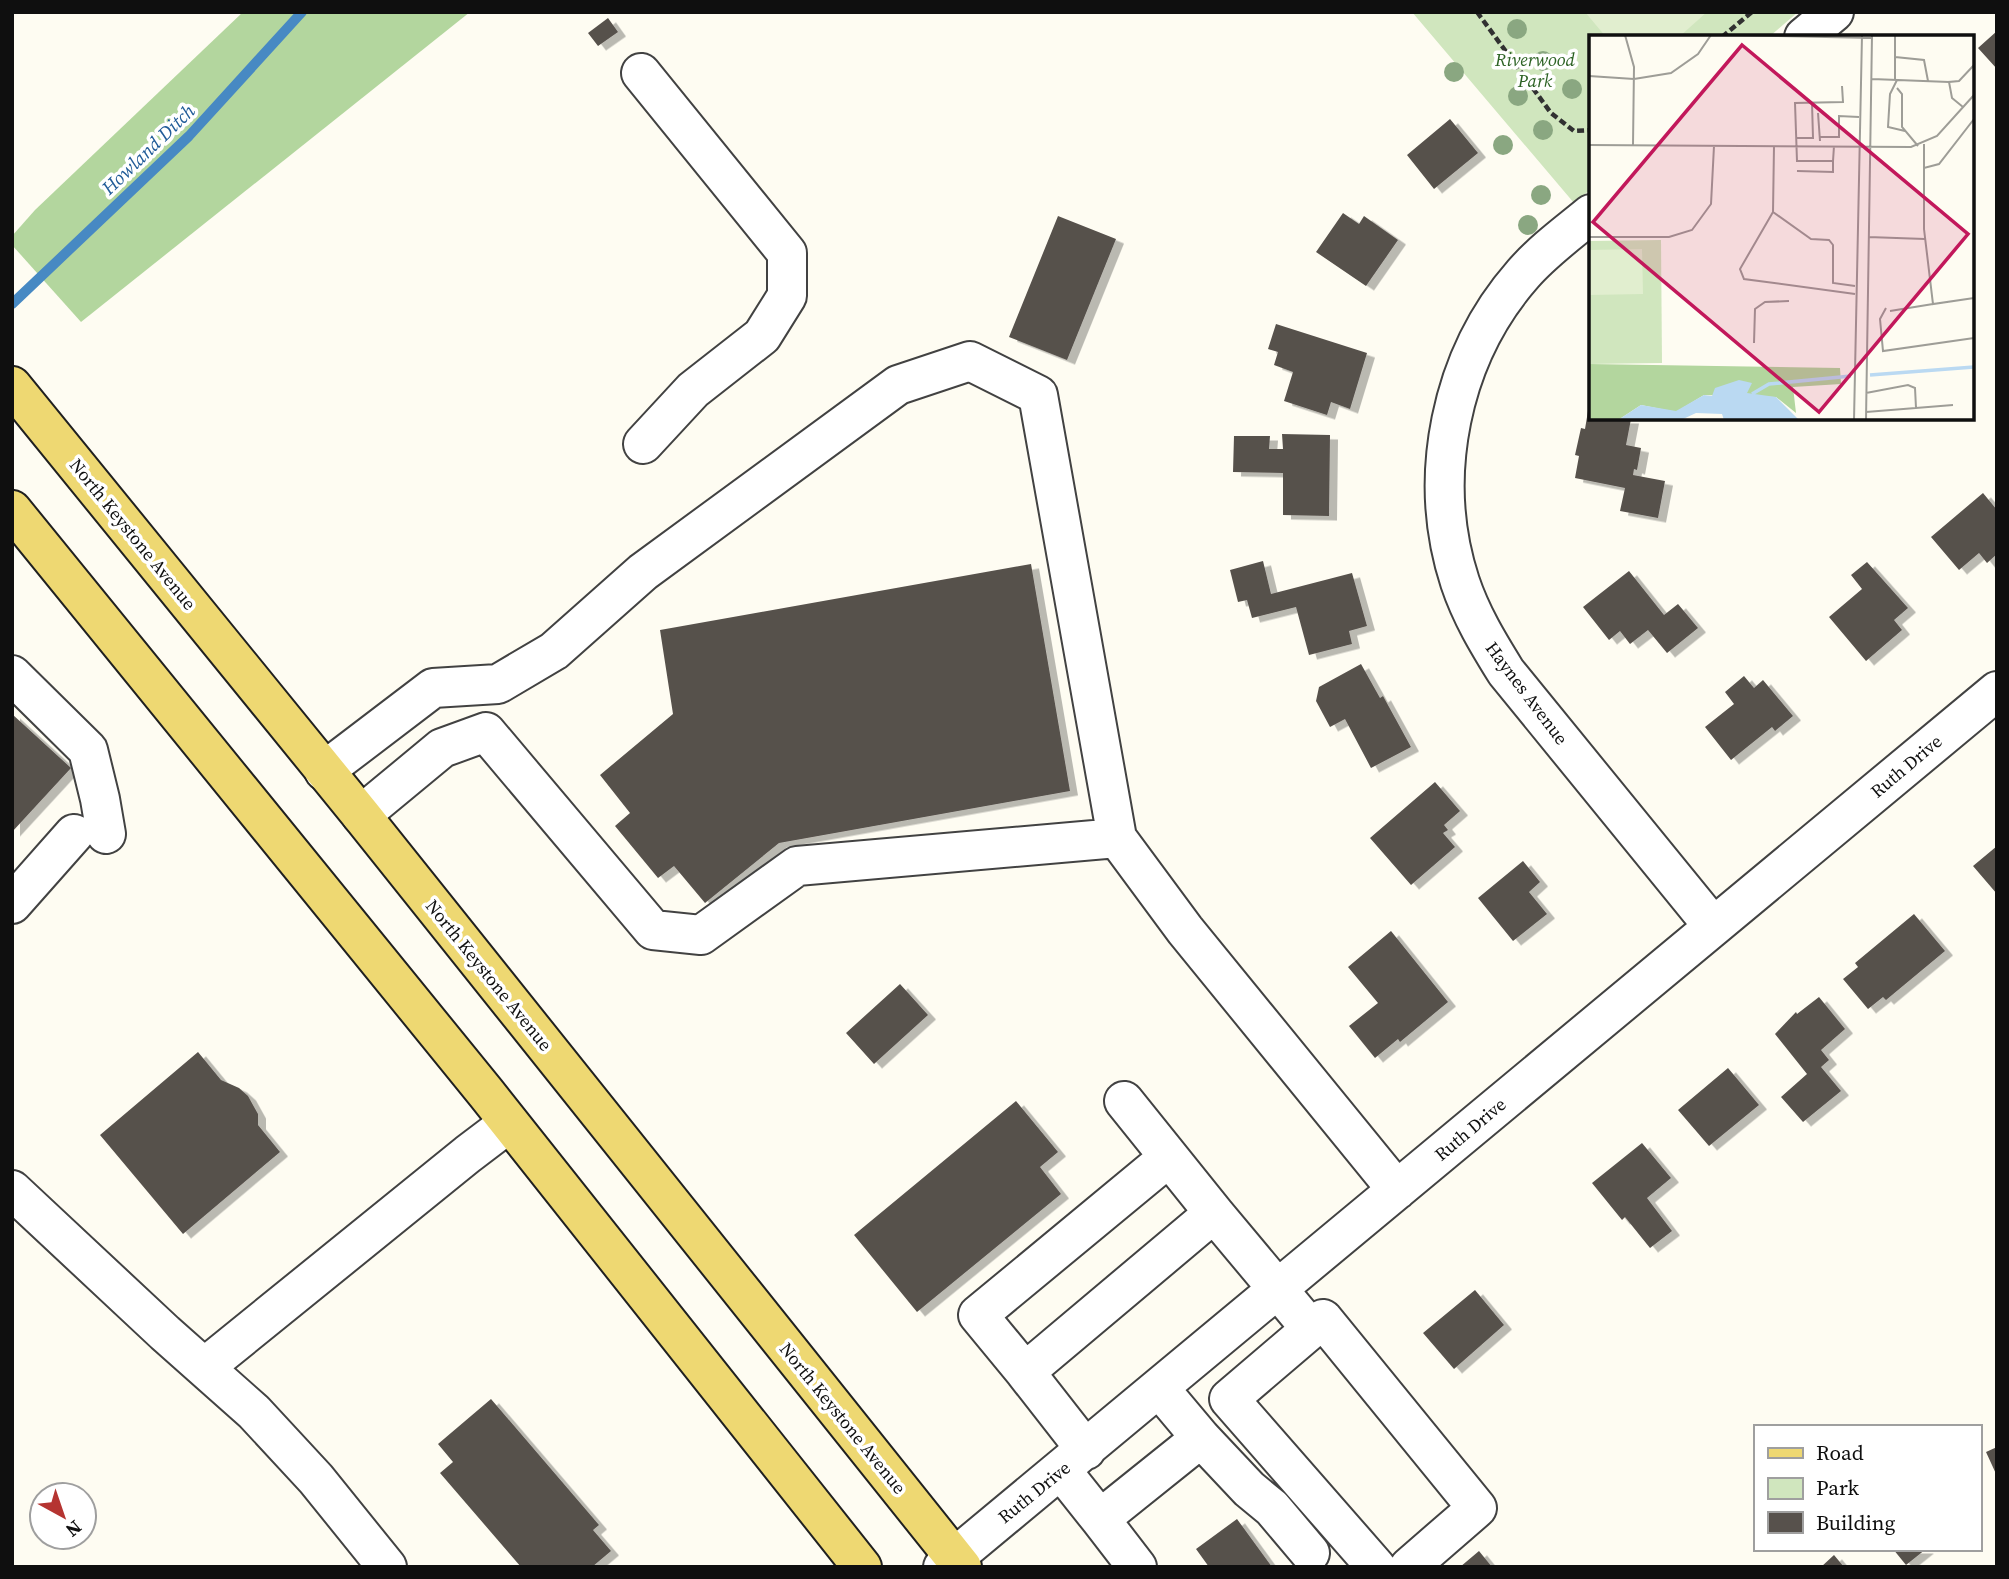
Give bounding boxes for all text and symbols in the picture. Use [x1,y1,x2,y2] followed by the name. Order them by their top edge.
[1589,35,1974,420] inset map
[1494,47,1576,93] park label: Riverwood Park
[95,97,201,201] water label: Howland Ditch
[64,453,202,615] street label: North Keystone Avenue
[1480,636,1574,750] street label: Haynes Avenue
[1865,729,1947,803] street label: Ruth Drive
[420,894,558,1056] street label: North Keystone Avenue
[1429,1092,1511,1166] street label: Ruth Drive
[774,1337,912,1499] street label: North Keystone Avenue
[1754,1425,1981,1551] legend
[1816,1438,1864,1467] text: Road
[993,1455,1075,1529] street label: Ruth Drive
[1816,1473,1860,1502] text: Park
[28,1481,98,1551] north arrow
[1816,1508,1895,1537] text: Building
[60,1515,88,1544] text: N

